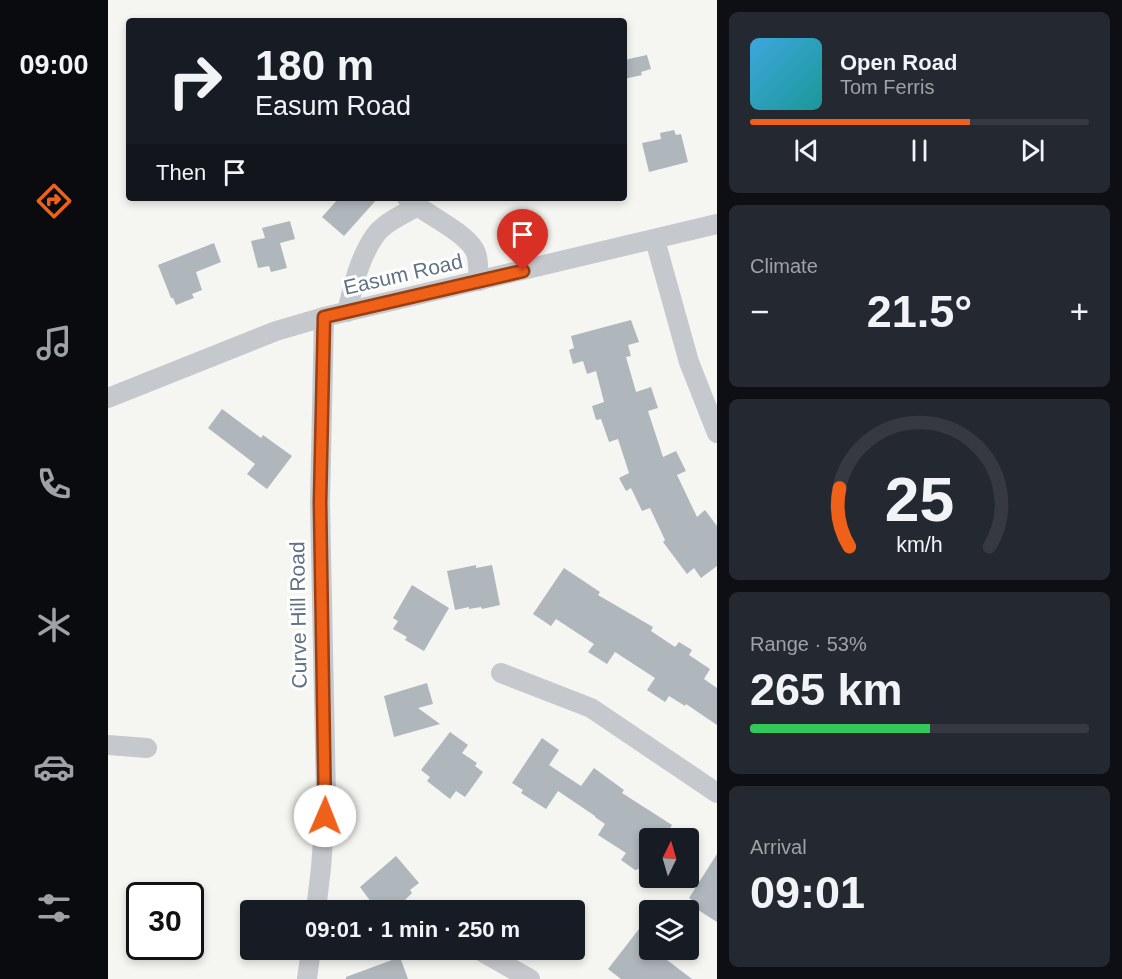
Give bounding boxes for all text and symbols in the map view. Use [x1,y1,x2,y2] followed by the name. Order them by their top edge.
[156,42,234,120] icon: right
[255,42,374,89] text: 180 m
[19,50,89,80] text: 09:00
[840,50,957,75] text: Open Road
[840,76,934,98] text: Tom Ferris
[255,91,411,121] text: Easum Road
[790,134,823,167] icon: previous
[903,134,936,167] icon: pause
[1016,134,1049,167] icon: next
[218,156,251,189] icon: arrive
[156,160,206,185] text: Then
[33,180,75,222] icon: directions
[497,209,548,271] pin
[506,218,539,251] icon: arrive
[341,249,465,299] street label: Easum Road
[750,255,818,277] text: Climate
[867,286,972,337] text: 21.5°
[750,293,769,330] text: −
[1070,293,1089,330] text: +
[33,322,75,364] icon: music
[33,463,75,505] icon: phone
[885,465,954,534] text: 25
[896,533,943,557] text: km/h
[285,541,311,689] street label: Curve Hill Road
[33,604,75,646] icon: climate
[750,633,867,655] text: Range · 53%
[750,664,903,715] text: 265 km
[33,746,75,788] icon: car
[293,784,357,848] position arrow
[639,828,699,888] north arrow
[639,828,699,960] map controls
[750,836,807,858] text: Arrival
[750,867,865,918] text: 09:01
[126,882,204,960] speed limit sign: 30
[33,887,75,929] icon: filters
[639,900,699,960] button: layers
[305,917,520,942] text: 09:01 · 1 min · 250 m

